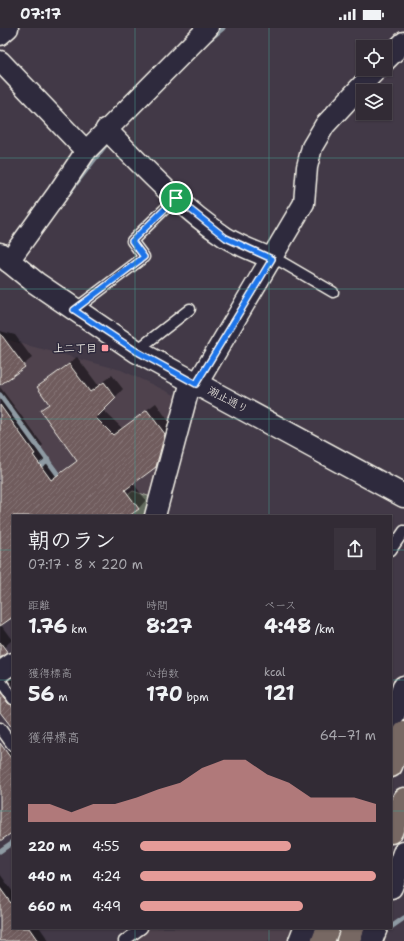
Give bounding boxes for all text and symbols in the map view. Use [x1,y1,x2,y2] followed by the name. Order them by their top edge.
[20,4,61,24] text: 07:17
[356,40,392,120] map controls
[356,40,392,76] button: locate
[356,84,392,120] button: layers
[159,181,193,215] pin
[165,187,187,209] icon: arrive
[53,341,97,356] place label: 上二丁目
[100,343,110,353] marker: 上二丁目
[205,383,251,417] street label: 潮止通り
[28,526,116,555] text: 朝のラン
[334,528,376,570] button: share
[28,556,143,573] text: 07:17 · 8 × 220 m
[28,598,50,613] text: 距離
[146,598,168,613] text: 時間
[264,598,296,613] text: ペース
[28,613,68,639] text: 1.76
[146,613,193,639] text: 8:27
[264,613,311,639] text: 4:48
[68,622,87,637] text: km
[311,622,335,637] text: /km
[264,665,285,680] text: kcal
[28,666,72,681] text: 獲得標高
[146,666,179,681] text: 心拍数
[264,680,295,706] text: 121
[28,681,55,707] text: 56
[146,681,183,707] text: 170
[55,690,68,705] text: m
[183,690,209,705] text: bpm
[320,727,376,744] text: 64–71 m
[28,729,80,746] text: 獲得標高
[28,838,71,855] text: 220 m
[92,838,119,855] text: 4:55
[28,868,72,885] text: 440 m
[92,868,121,885] text: 4:24
[28,898,72,915] text: 660 m
[92,898,121,915] text: 4:49

